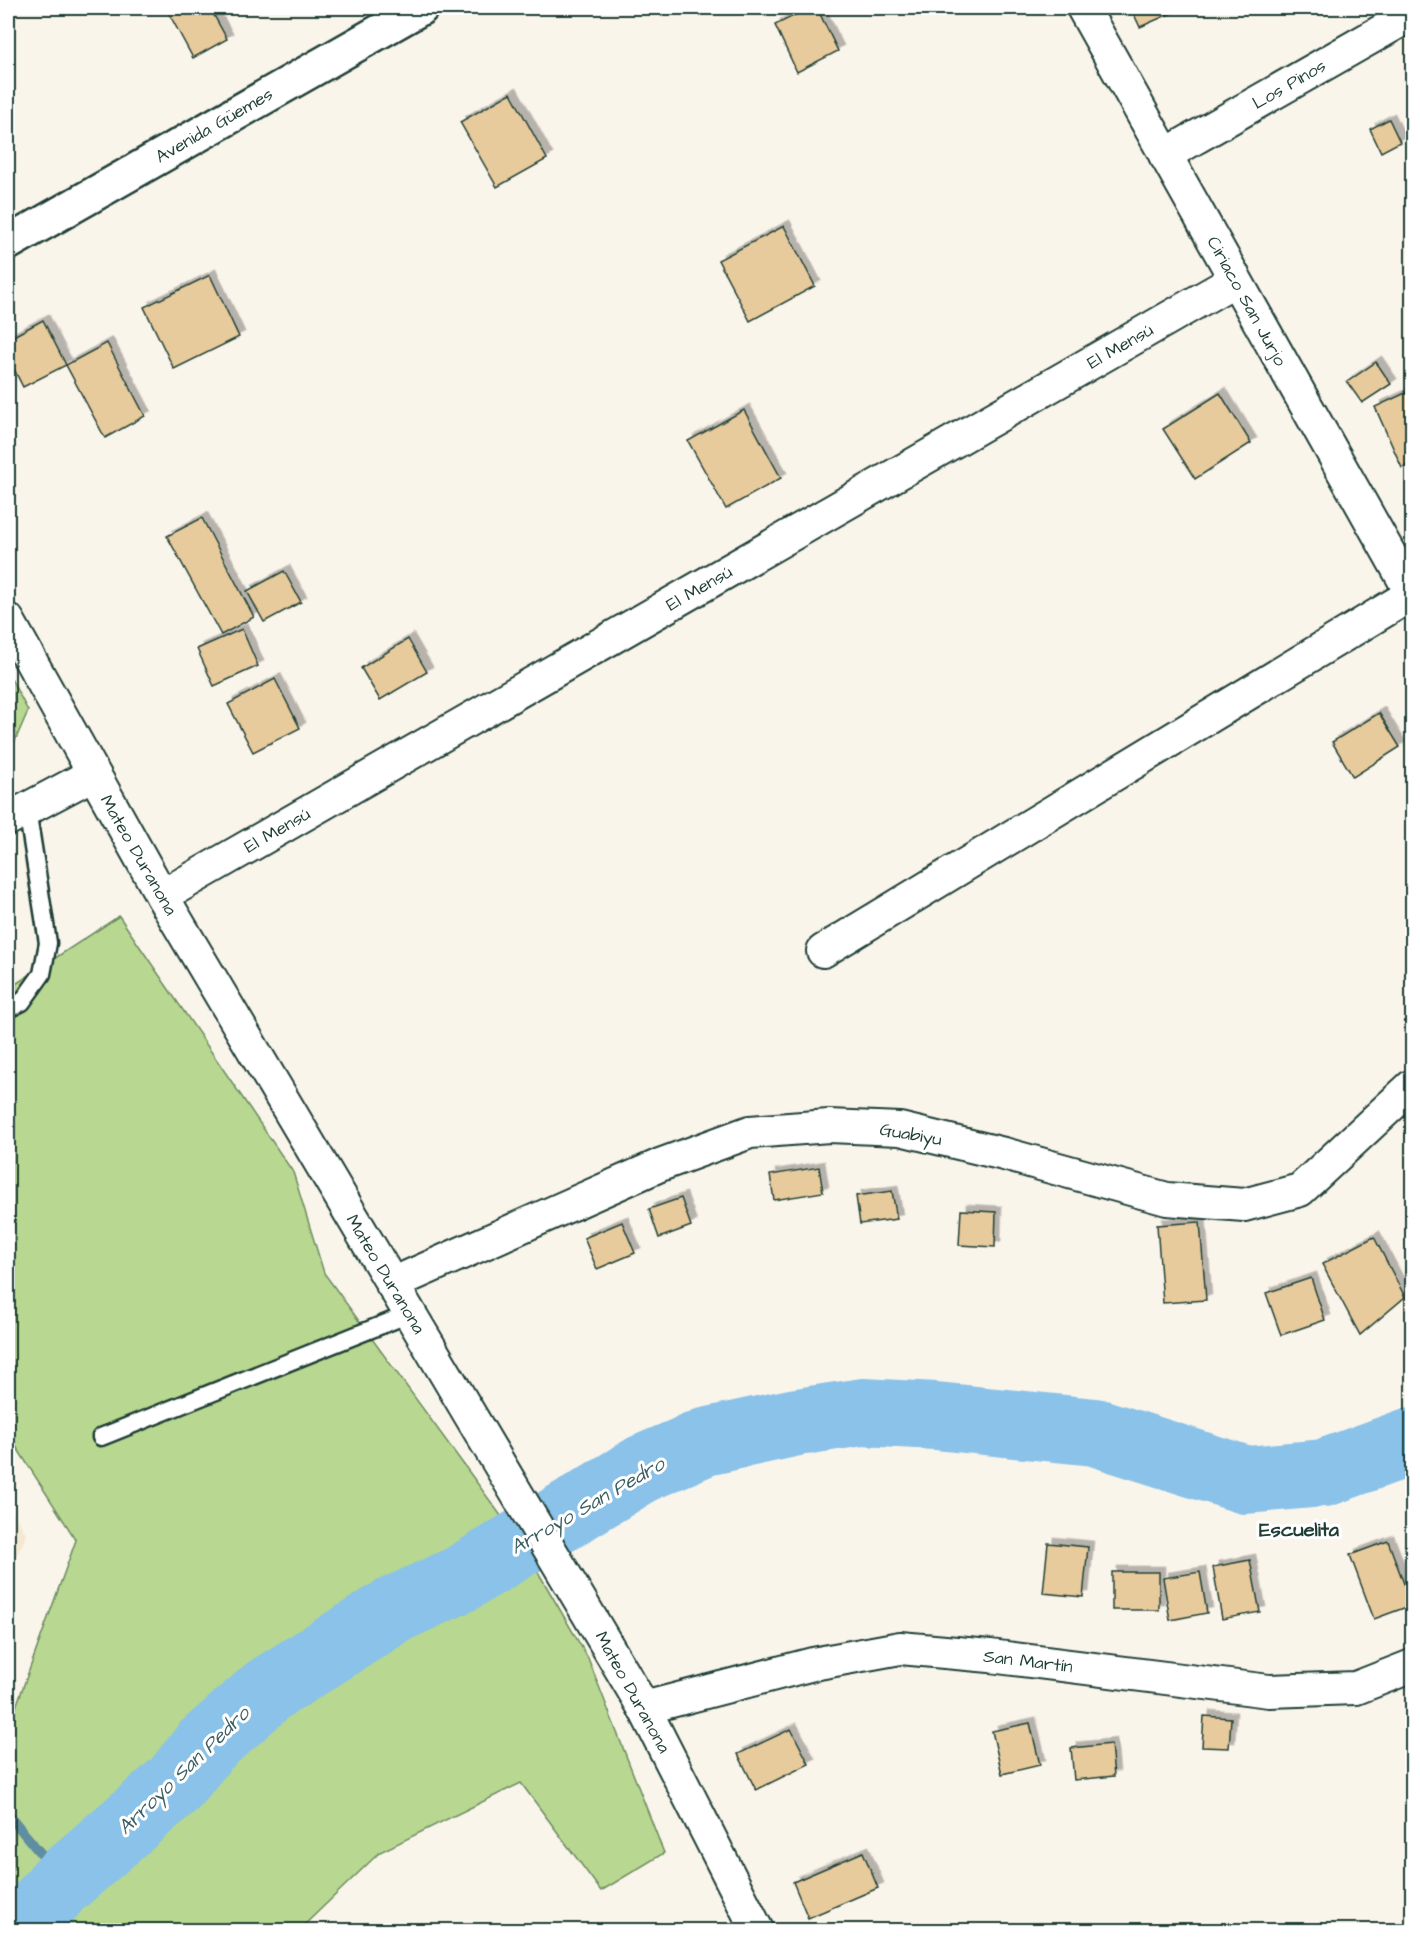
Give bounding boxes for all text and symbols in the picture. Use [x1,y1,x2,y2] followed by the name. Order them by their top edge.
[1248,53,1331,116] street label: Los Pinos
[151,82,278,169] street label: Avenida Güemes
[1201,232,1293,371] street label: Ciriaco San Jurjo
[1083,317,1158,375] street label: El Mensú
[662,559,737,617] street label: El Mensú
[94,790,183,920] street label: Mateo Duranona
[240,801,315,859] street label: El Mensú
[878,1117,944,1153] street label: Guabiyu
[340,1210,431,1339] street label: Mateo Duranona
[505,1449,672,1562] water label: Arroyo San Pedro
[1259,1516,1340,1544] district label: Escuelita
[589,1627,676,1758] street label: Mateo Duranona
[982,1644,1074,1679] street label: San Martín
[112,1699,258,1842] water label: Arroyo San Pedro

